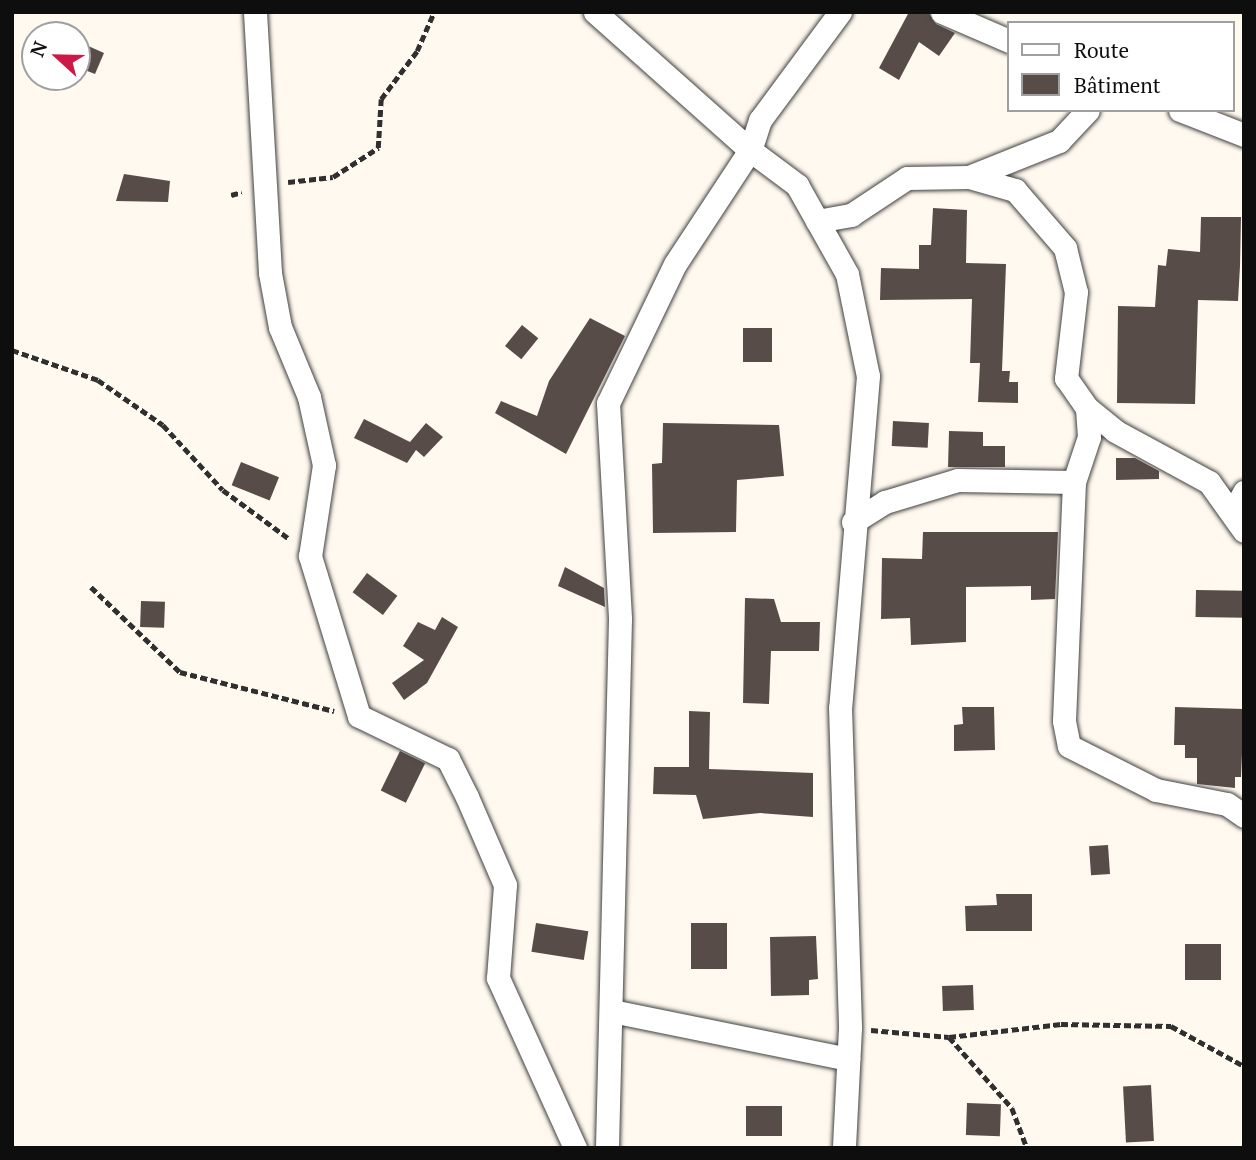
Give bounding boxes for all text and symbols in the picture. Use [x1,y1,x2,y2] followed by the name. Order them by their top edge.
[21,21,91,91] north arrow
[1007,21,1235,112] legend
[1074,36,1129,64] text: Route
[24,37,52,60] text: N
[1074,71,1161,99] text: Bâtiment

